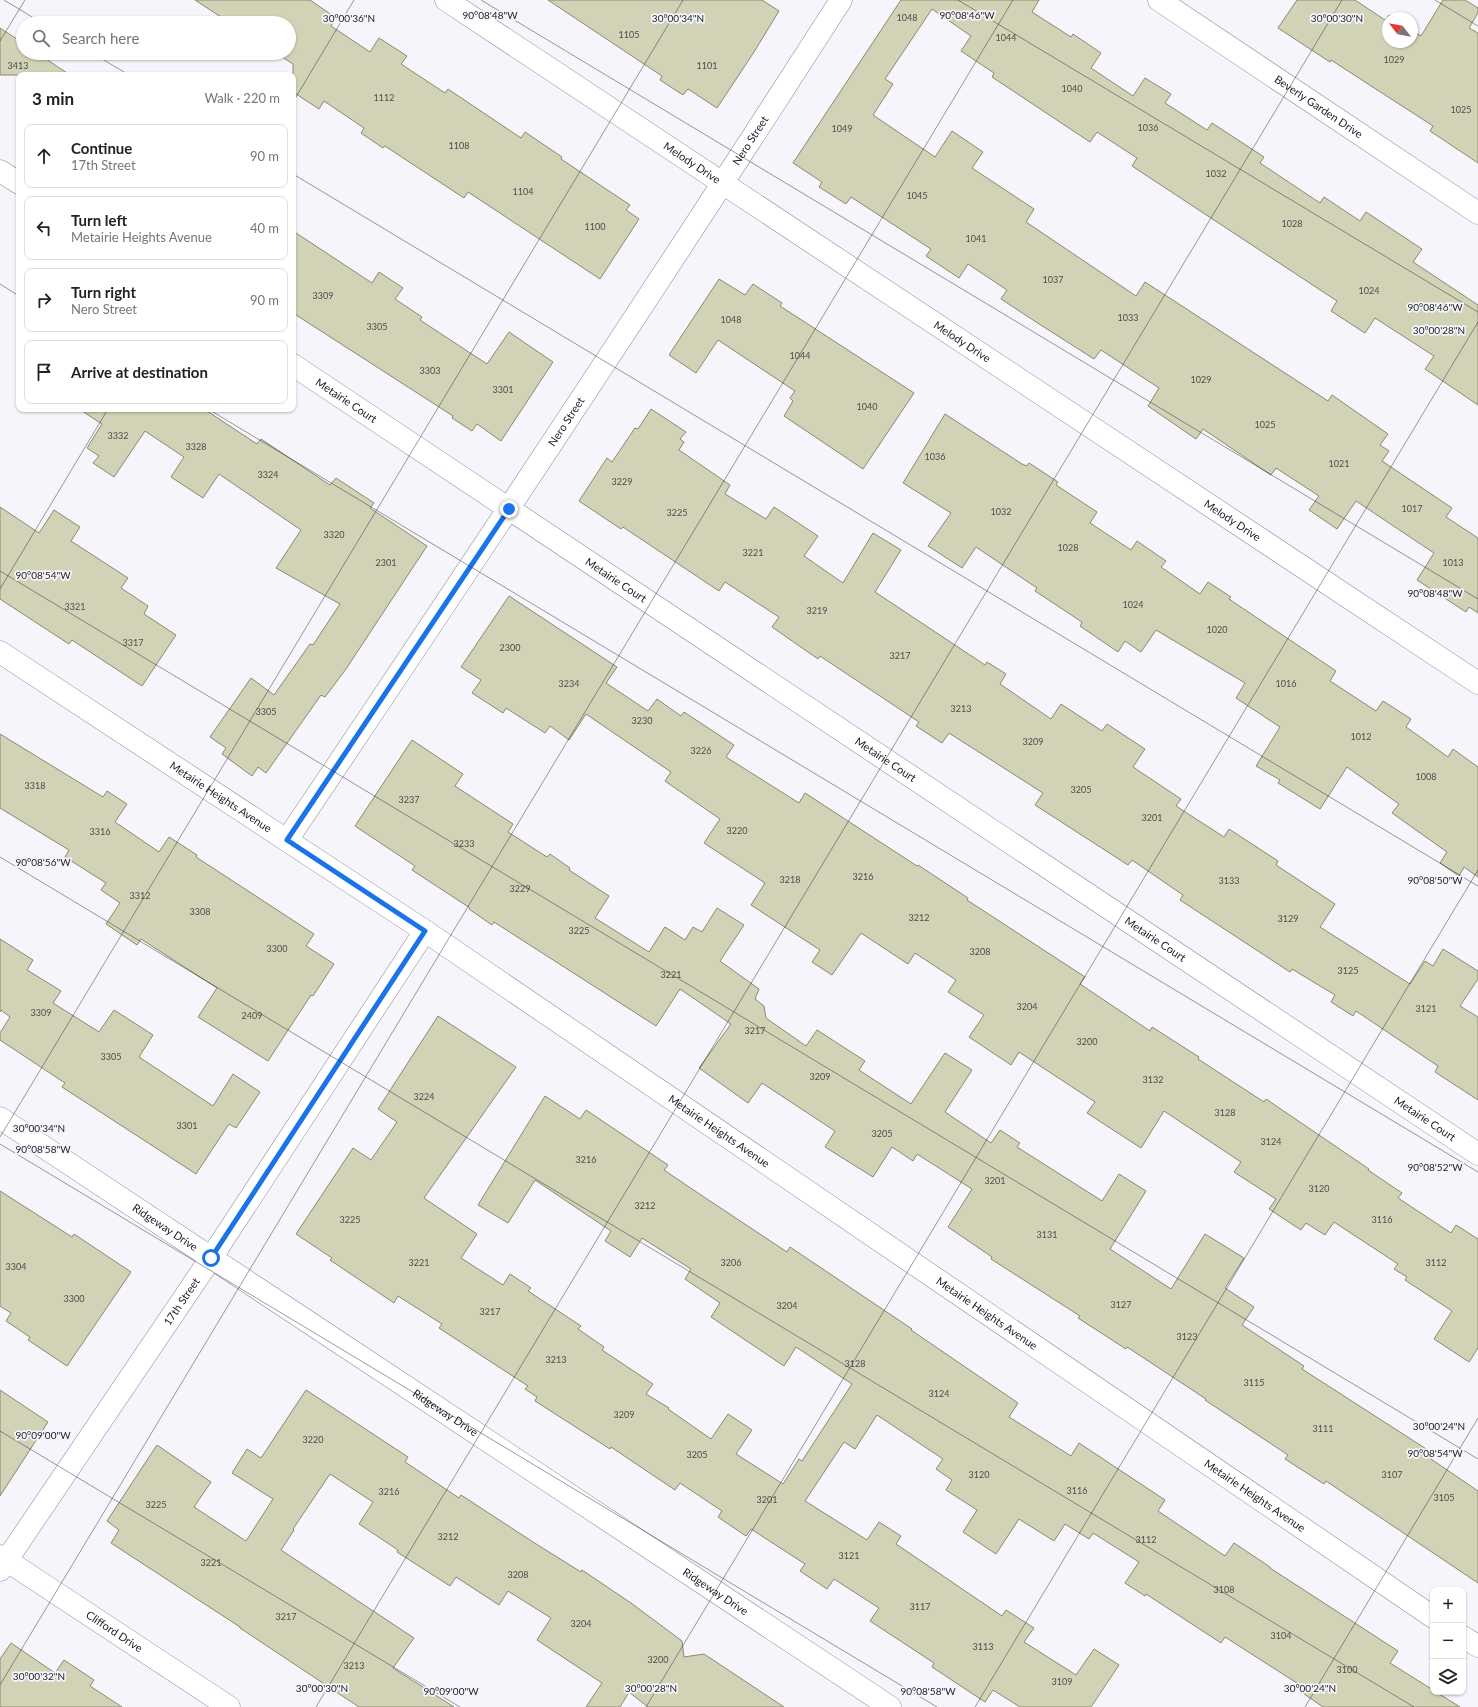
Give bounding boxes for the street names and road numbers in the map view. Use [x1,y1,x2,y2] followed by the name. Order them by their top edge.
[1272,72,1366,140] street label: Beverly Garden Drive
[729,113,771,167] street label: Nero Street
[661,139,723,186] street label: Melody Drive
[932,318,993,365] street label: Melody Drive
[313,375,380,425] street label: Metairie Court
[545,394,587,448] street label: Nero Street
[1202,497,1264,544] street label: Melody Drive
[583,555,649,605] street label: Metairie Court
[853,734,919,784] street label: Metairie Court
[168,758,275,835] street label: Metairie Heights Avenue
[1123,914,1189,964] street label: Metairie Court
[666,1092,772,1170] street label: Metairie Heights Avenue
[1392,1093,1458,1143] street label: Metairie Court
[130,1201,201,1253] street label: Ridgeway Drive
[934,1274,1040,1352] street label: Metairie Heights Avenue
[160,1275,202,1328] street label: 17th Street
[411,1386,481,1439] street label: Ridgeway Drive
[1202,1456,1308,1534] street label: Metairie Heights Avenue
[681,1565,751,1617] street label: Ridgeway Drive
[84,1608,146,1654] street label: Clifford Drive

